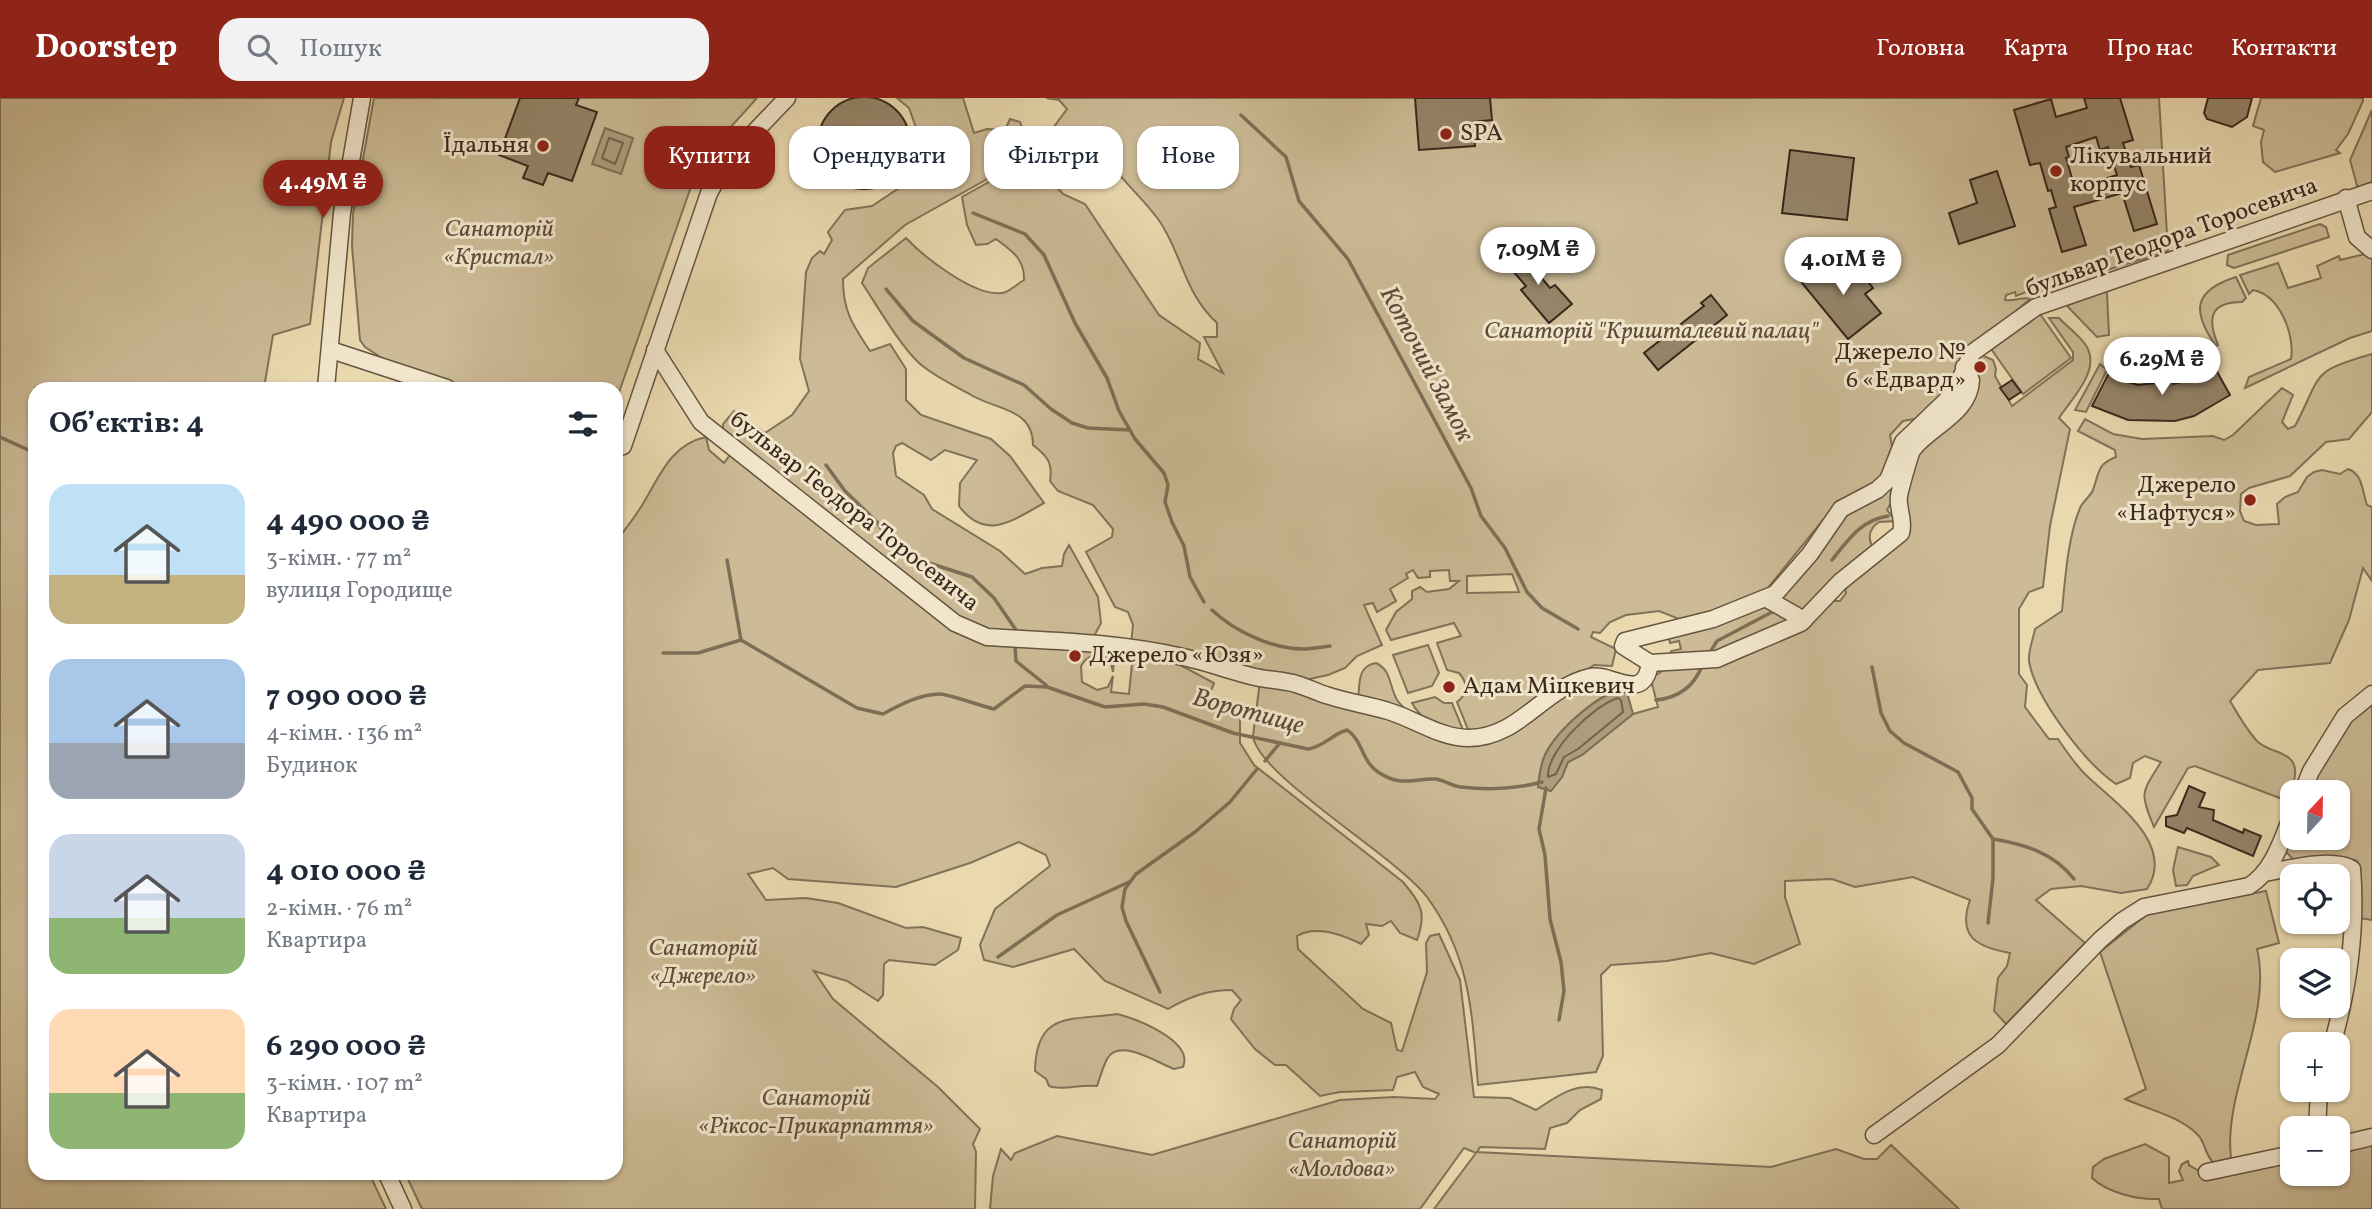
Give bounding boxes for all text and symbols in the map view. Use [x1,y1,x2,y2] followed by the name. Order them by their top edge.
[219,18,709,81] search box
[35,26,177,72] text: Doorstep
[243,30,281,68] icon: search
[299,31,382,67] text: Пошук
[1876,32,1965,66] text: Головна
[2003,32,2069,66] text: Карта
[2107,32,2193,66] text: Про нас
[2231,32,2337,66] text: Контакти
[1460,117,1503,151] place label: SPA
[644,126,775,189] chip: Купити
[789,126,970,189] chip: Орендувати
[984,126,1123,189] chip: Фільтри
[1137,126,1239,189] chip: Нове
[1438,126,1454,142] marker: SPA
[443,129,529,163] place label: Їдальня
[535,138,551,154] marker: Їдальня
[2070,140,2212,202] place label: Лікувальний корпус
[258,160,388,220] pin: 4.49M ₴
[2048,163,2064,179] marker: Лікувальний корпус
[279,167,367,199] text: 4.49M ₴
[2021,169,2323,307] street label: бульвар Теодора Торосевича
[444,213,554,275] park label: Санаторій «Кристал»
[1473,228,1603,287] pin: 7.09M ₴
[1496,234,1580,266] text: 7.09M ₴
[1778,238,1908,297] pin: 4.01M ₴
[1800,244,1886,276] text: 4.01M ₴
[1370,280,1482,449] water label: Коточий Замок
[1484,315,1819,349] park label: Санаторій "Кришталевий палац"
[1835,336,1966,398] place label: Джерело № 6 «Едвард»
[2097,338,2227,397] pin: 6.29M ₴
[2120,344,2204,376] text: 6.29M ₴
[1972,359,1988,375] marker: Джерело № 6 «Едвард»
[49,403,204,445] text: Об’єктів: 4
[722,404,986,620] street label: бульвар Теодора Торосевича
[564,405,602,443] icon: filters
[2117,469,2236,531] place label: Джерело «Нафтуся»
[2242,492,2258,508] marker: Джерело «Нафтуся»
[266,501,430,543] text: 4 490 000 ₴
[105,512,189,596] icon: home
[266,543,411,575] text: 3-кімн. · 77 m²
[266,575,453,607] text: вулиця Городище
[1089,639,1264,673] place label: Джерело «Юзя»
[1067,648,1083,664] marker: Джерело «Юзя»
[1463,670,1635,704] place label: Адам Міцкевич
[266,676,427,718] text: 7 090 000 ₴
[1441,679,1457,695] marker: Адам Міцкевич
[1188,680,1308,744] water label: Воротище
[105,687,189,771] icon: home
[266,718,422,750] text: 4-кімн. · 136 m²
[266,750,357,782] text: Будинок
[2280,780,2350,850] north arrow
[2280,780,2350,1186] map controls
[266,851,426,893] text: 4 010 000 ₴
[105,862,189,946] icon: home
[2280,864,2350,934] button: locate
[266,893,412,925] text: 2-кімн. · 76 m²
[266,925,367,957] text: Квартира
[648,932,758,994] park label: Санаторій «Джерело»
[2280,948,2350,1018] button: layers
[266,1026,426,1068] text: 6 290 000 ₴
[2280,1032,2350,1102] button: +
[105,1037,189,1121] icon: home
[266,1068,423,1100] text: 3-кімн. · 107 m²
[698,1082,934,1144] park label: Санаторій «Ріксос-Прикарпаття»
[266,1100,367,1132] text: Квартира
[2280,1116,2350,1186] button: −
[1287,1125,1397,1187] park label: Санаторій «Молдова»

